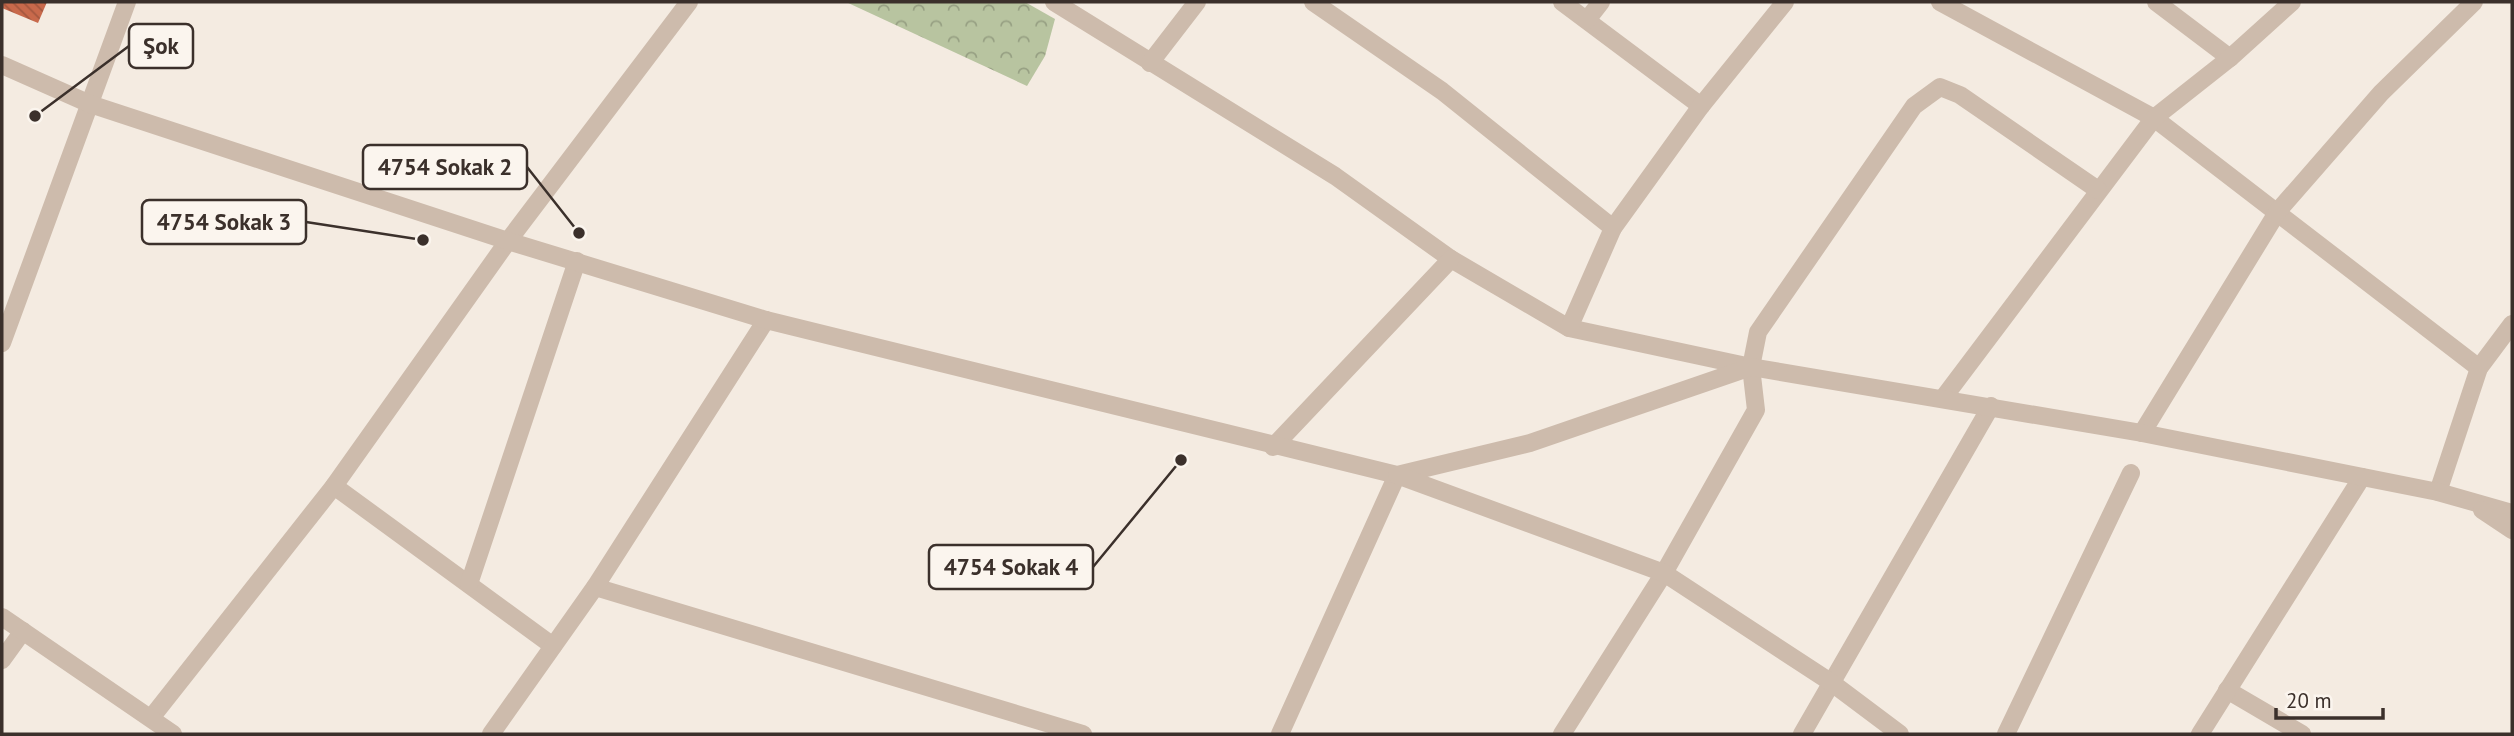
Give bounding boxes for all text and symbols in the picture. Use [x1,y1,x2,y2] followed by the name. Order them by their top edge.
[129,24,193,68] callout: Şok
[143,31,180,60] text: Şok
[363,145,527,189] callout: 4754 Sokak 2
[378,152,512,181] text: 4754 Sokak 2
[142,200,306,244] callout: 4754 Sokak 3
[157,207,291,236] text: 4754 Sokak 3
[929,545,1093,589] callout: 4754 Sokak 4
[944,552,1078,581] text: 4754 Sokak 4
[2276,676,2383,720] scale bar
[2286,687,2332,714] text: 20 m

